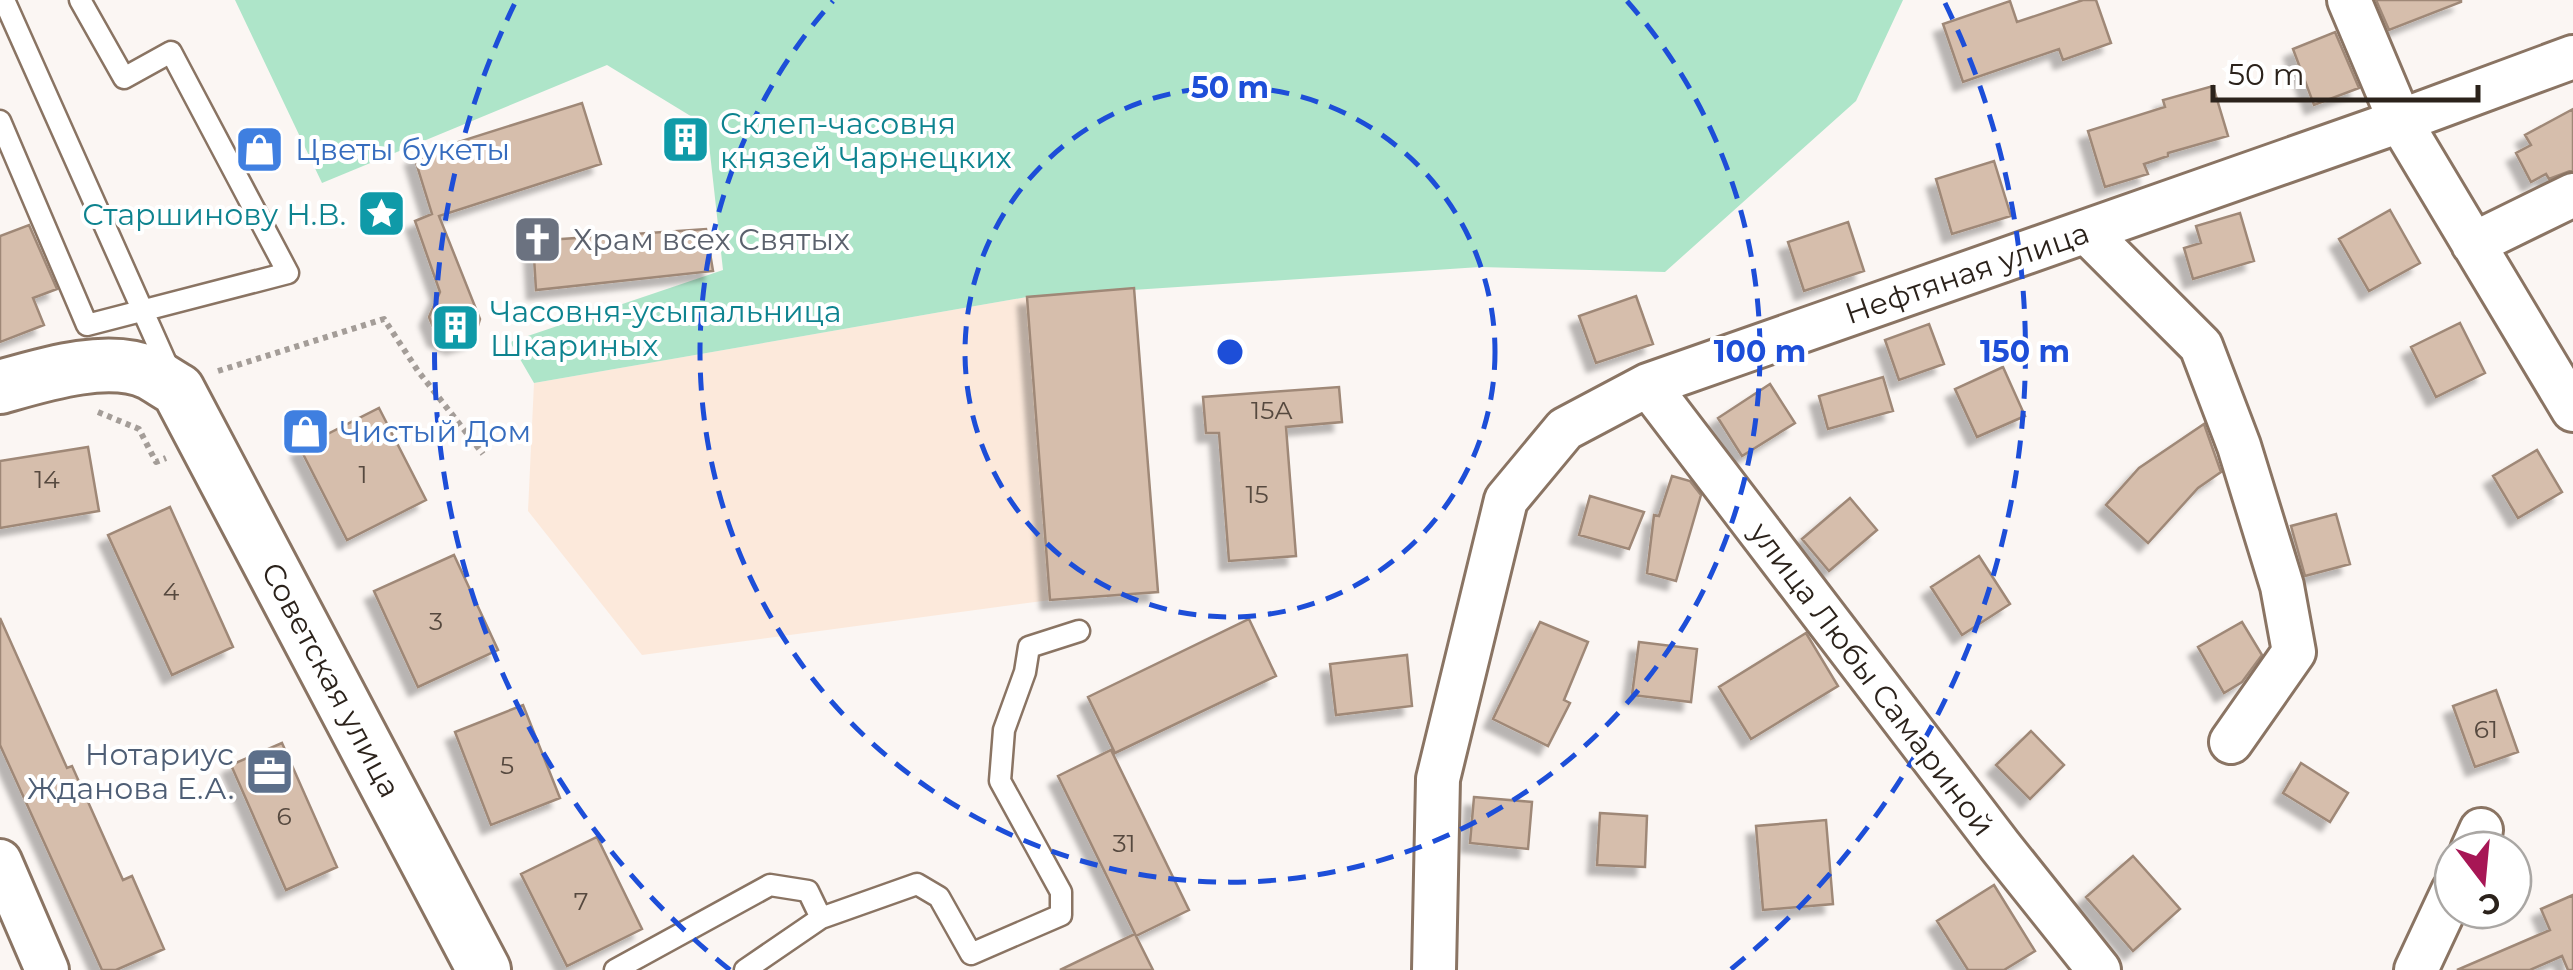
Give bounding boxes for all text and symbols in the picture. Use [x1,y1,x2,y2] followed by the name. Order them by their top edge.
[2213,40,2478,102] scale bar
[2228,56,2305,93] text: 50 m
[1191,69,1269,106] text: 50 m
[720,105,1012,176] place label: Склеп-часовня князей Чарнецких
[659,114,711,166] building icon: Склеп-часовня князей Чарнецких
[234,123,286,175] shop icon: Цветы букеты
[295,131,510,168] place label: Цветы букеты
[355,188,407,240] place icon: Старшинову Н.В.
[82,196,346,233] place label: Старшинову Н.В.
[512,213,564,265] church icon: Храм всех Святых
[1840,214,2094,332] street label: Нефтяная улица
[573,221,850,258] place label: Храм всех Святых
[490,293,842,364] place label: Часовня-усыпальница Шкариных
[429,302,481,354] building icon: Часовня-усыпальница Шкариных
[1714,333,1806,370] text: 100 m
[1980,333,2070,370] text: 150 m
[1212,334,1248,370] centre of rings
[1251,395,1293,425] house number: 15А
[279,405,331,457] shop icon: Чистый Дом
[340,413,531,450] place label: Чистый Дом
[358,459,368,489] house number: 1
[34,464,60,494] house number: 14
[1245,479,1269,509] house number: 15
[1741,514,2002,843] street label: улица Любы Самариной
[253,556,409,804] street label: Советская улица
[163,576,180,606] house number: 4
[429,606,443,636] house number: 3
[2474,714,2498,744] house number: 61
[27,736,234,807] place label: Нотариус Жданова Е.А.
[243,745,295,797] office icon: Нотариус Жданова Е.А.
[500,750,514,780] house number: 5
[276,801,292,831] house number: 6
[1112,828,1136,858] house number: 31
[2433,830,2533,930] north arrow
[2475,885,2504,923] text: С
[574,886,588,916] house number: 7

